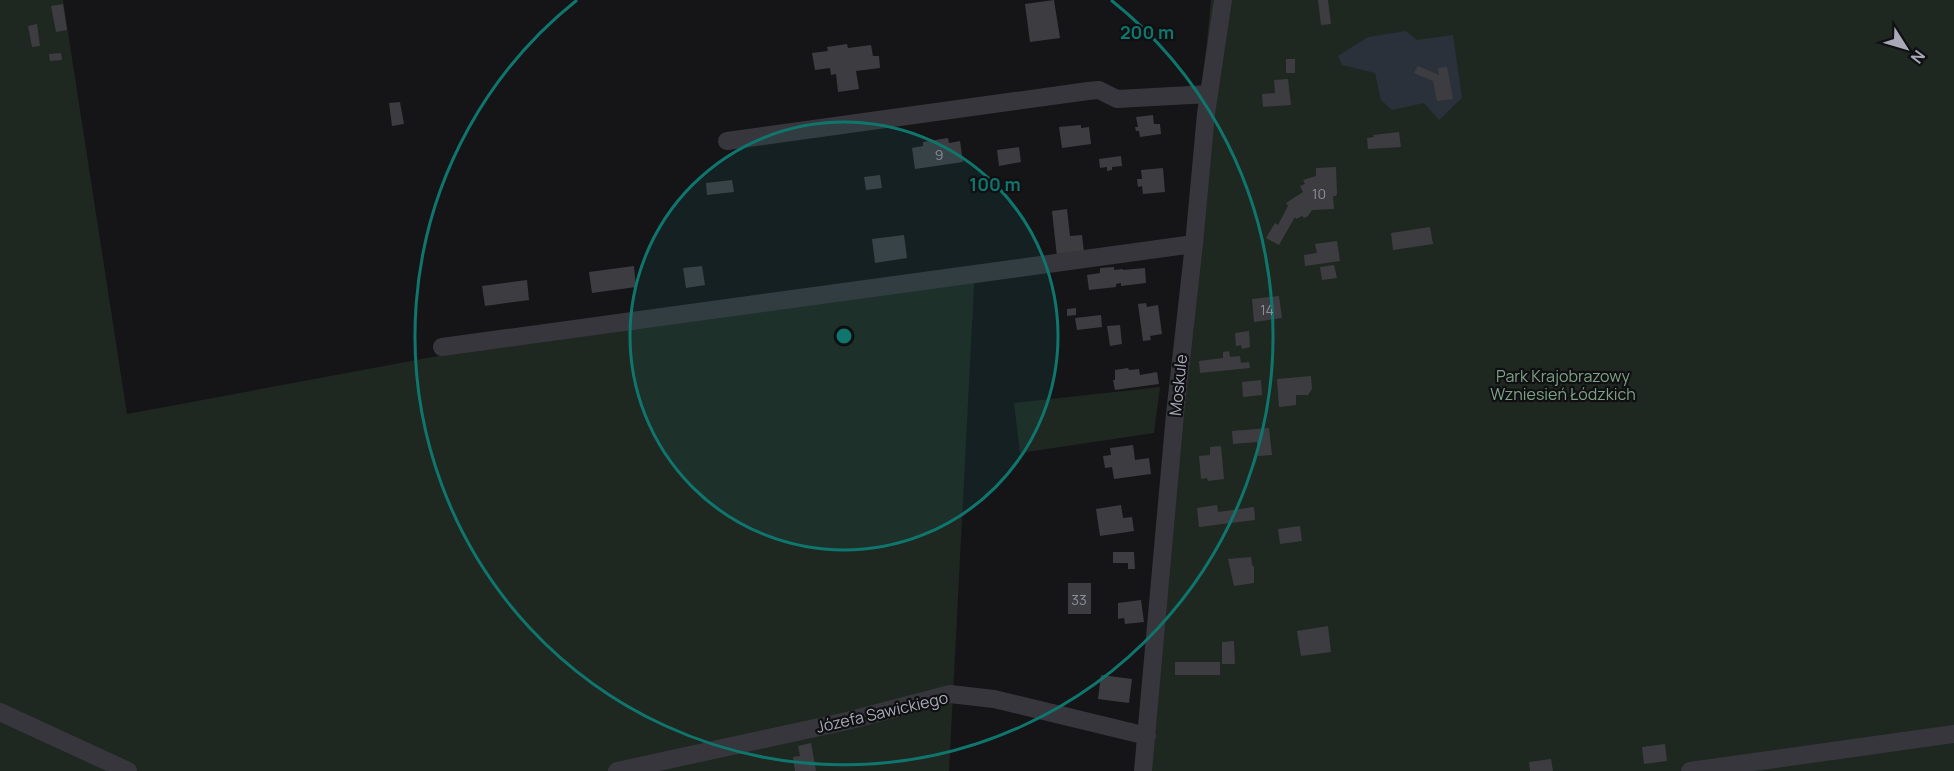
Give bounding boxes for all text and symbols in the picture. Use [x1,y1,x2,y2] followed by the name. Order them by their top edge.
[1876,18,1936,78] north arrow
[1120,20,1174,44] text: 200 m
[1906,46,1930,68] text: N
[935,145,943,164] house number: 9
[969,172,1021,196] text: 100 m
[1312,184,1326,203] house number: 10
[1260,300,1274,319] house number: 14
[834,326,854,346] centre of rings
[1164,353,1192,417] street label: Moskule
[1490,365,1636,405] park label: Park Krajobrazowy Wzniesień Łódzkich
[1071,590,1087,609] house number: 33
[814,686,950,738] street label: Józefa Sawickiego

